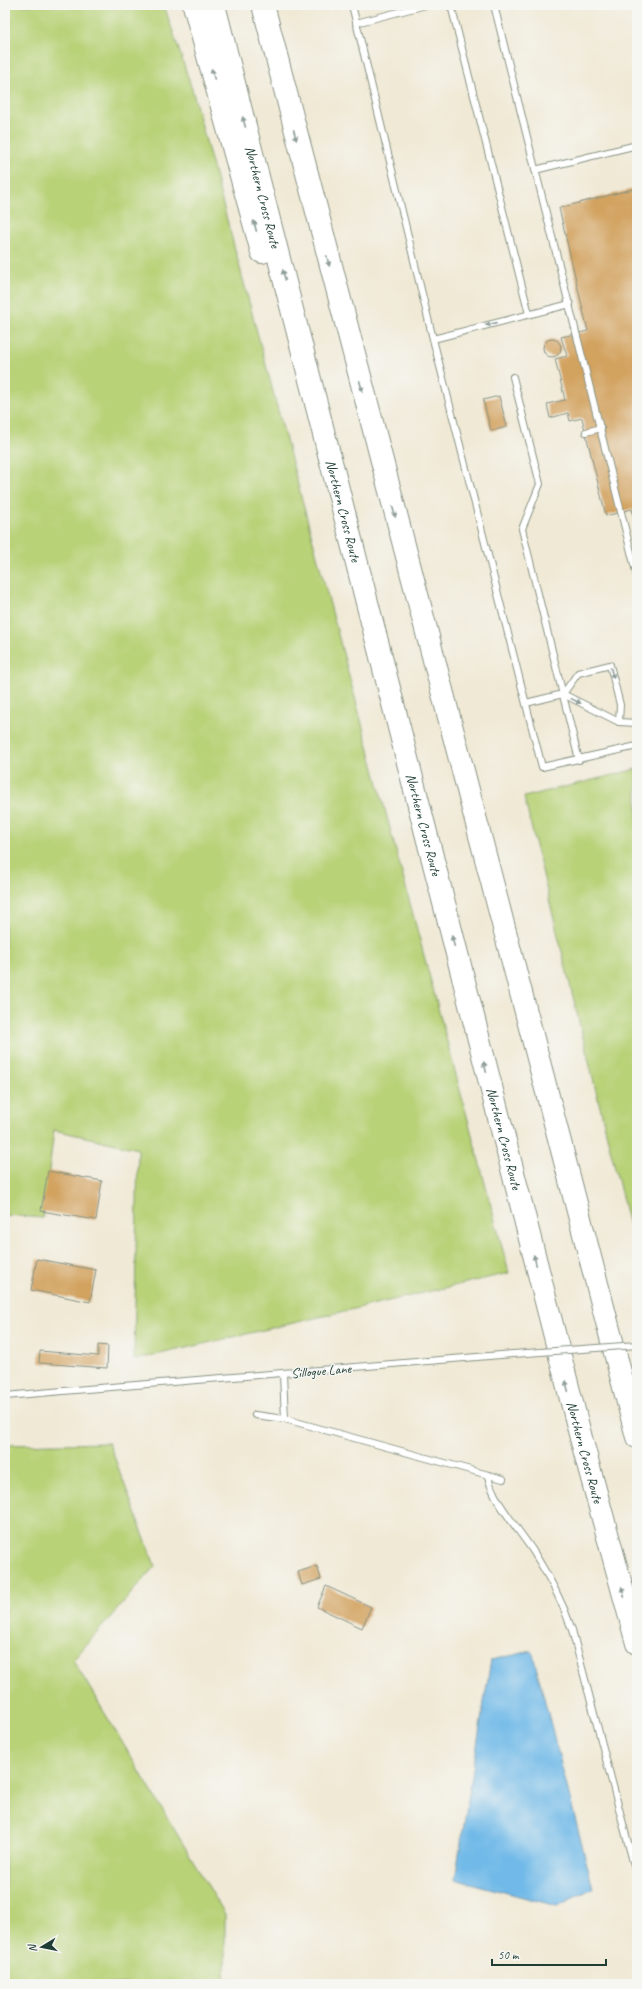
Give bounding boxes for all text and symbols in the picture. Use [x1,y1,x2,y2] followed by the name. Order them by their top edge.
[210,67,216,79] one-way arrow
[241,116,247,128] one-way arrow
[293,129,299,141] one-way arrow
[242,144,285,251] street label: Northern Cross Route
[252,220,258,232] one-way arrow
[325,255,331,267] one-way arrow
[281,269,287,281] one-way arrow
[485,321,497,327] one-way arrow
[358,381,364,393] one-way arrow
[322,458,365,565] street label: Northern Cross Route
[391,506,397,518] one-way arrow
[609,667,615,679] one-way arrow
[571,698,582,704] one-way arrow
[403,772,445,879] street label: Northern Cross Route
[449,935,455,947] one-way arrow
[482,1060,488,1072] one-way arrow
[483,1086,526,1193] street label: Northern Cross Route
[532,1254,538,1266] one-way arrow
[290,1360,353,1382] street label: Sillogue Lane
[564,1380,570,1392] one-way arrow
[563,1400,607,1506] street label: Northern Cross Route
[620,1586,626,1598] one-way arrow
[22,1927,62,1967] north arrow
[492,1941,606,1967] scale bar
[24,1942,40,1953] text: N
[498,1947,520,1963] text: 50 m

